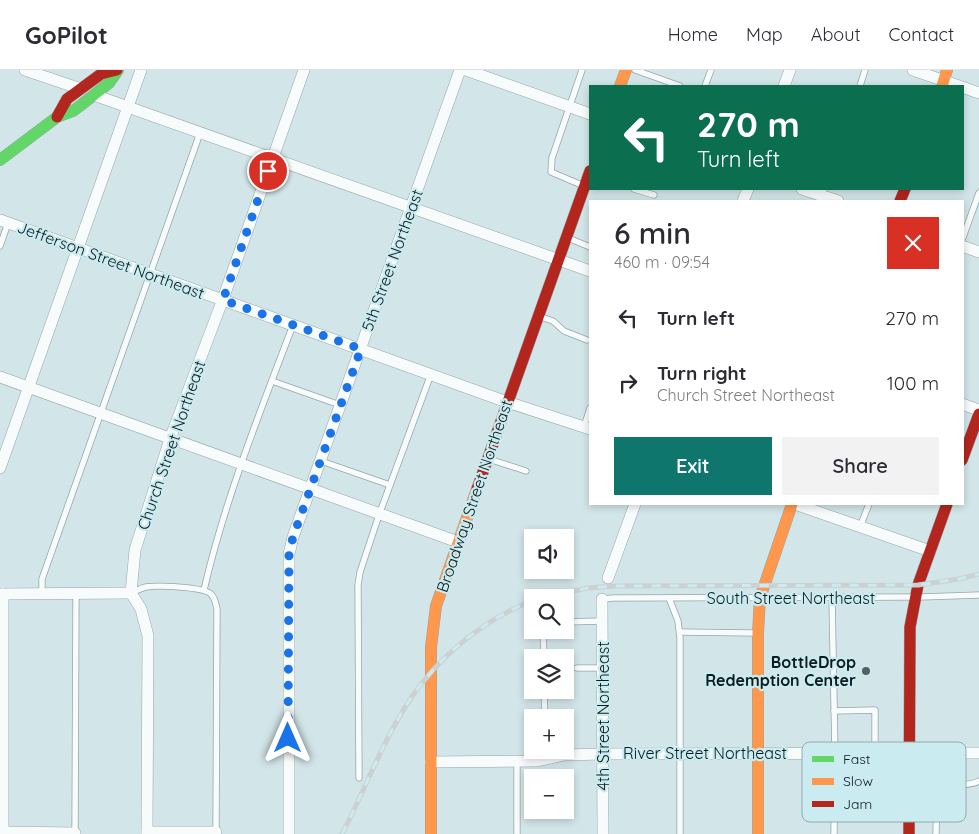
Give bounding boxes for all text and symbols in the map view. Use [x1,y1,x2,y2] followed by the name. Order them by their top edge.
[25,20,108,50] text: GoPilot
[668,23,718,46] text: Home
[746,23,783,46] text: Map
[811,23,861,46] text: About
[889,23,954,46] text: Contact
[697,102,800,146] text: 270 m
[614,105,679,170] icon: left
[697,145,780,173] text: Turn left
[247,150,289,192] pin
[254,157,282,185] icon: arrive
[357,186,427,334] street label: 5th Street Northeast
[614,214,691,252] text: 6 min
[15,217,207,303] street label: Jefferson Street Northeast
[887,217,939,269] button: close
[614,252,710,272] text: 460 m · 09:54
[614,304,642,332] icon: left
[657,306,735,330] text: Turn left
[885,306,939,330] text: 270 m
[133,358,209,532] street label: Church Street Northeast
[657,361,746,385] text: Turn right
[614,369,642,397] icon: right
[887,371,939,395] text: 100 m
[657,385,835,405] text: Church Street Northeast
[432,397,516,595] street label: Broadway Street Northeast
[614,437,772,495] button: Exit
[782,437,939,495] button: Share
[524,529,574,819] map controls
[524,529,574,579] button: sound
[707,588,875,608] street label: South Street Northeast
[524,589,574,639] button: search
[593,641,613,791] street label: 4th Street Northeast
[524,649,574,699] button: layers
[705,652,856,690] place label: BottleDrop Redemption Center
[860,665,872,677] marker: BottleDrop Redemption Center
[524,709,574,759] button: +
[261,711,313,763] position arrow
[802,742,966,822] legend
[623,743,787,763] street label: River Street Northeast
[843,750,871,768] text: Fast
[524,769,574,819] button: −
[843,772,873,790] text: Slow
[843,795,872,813] text: Jam

